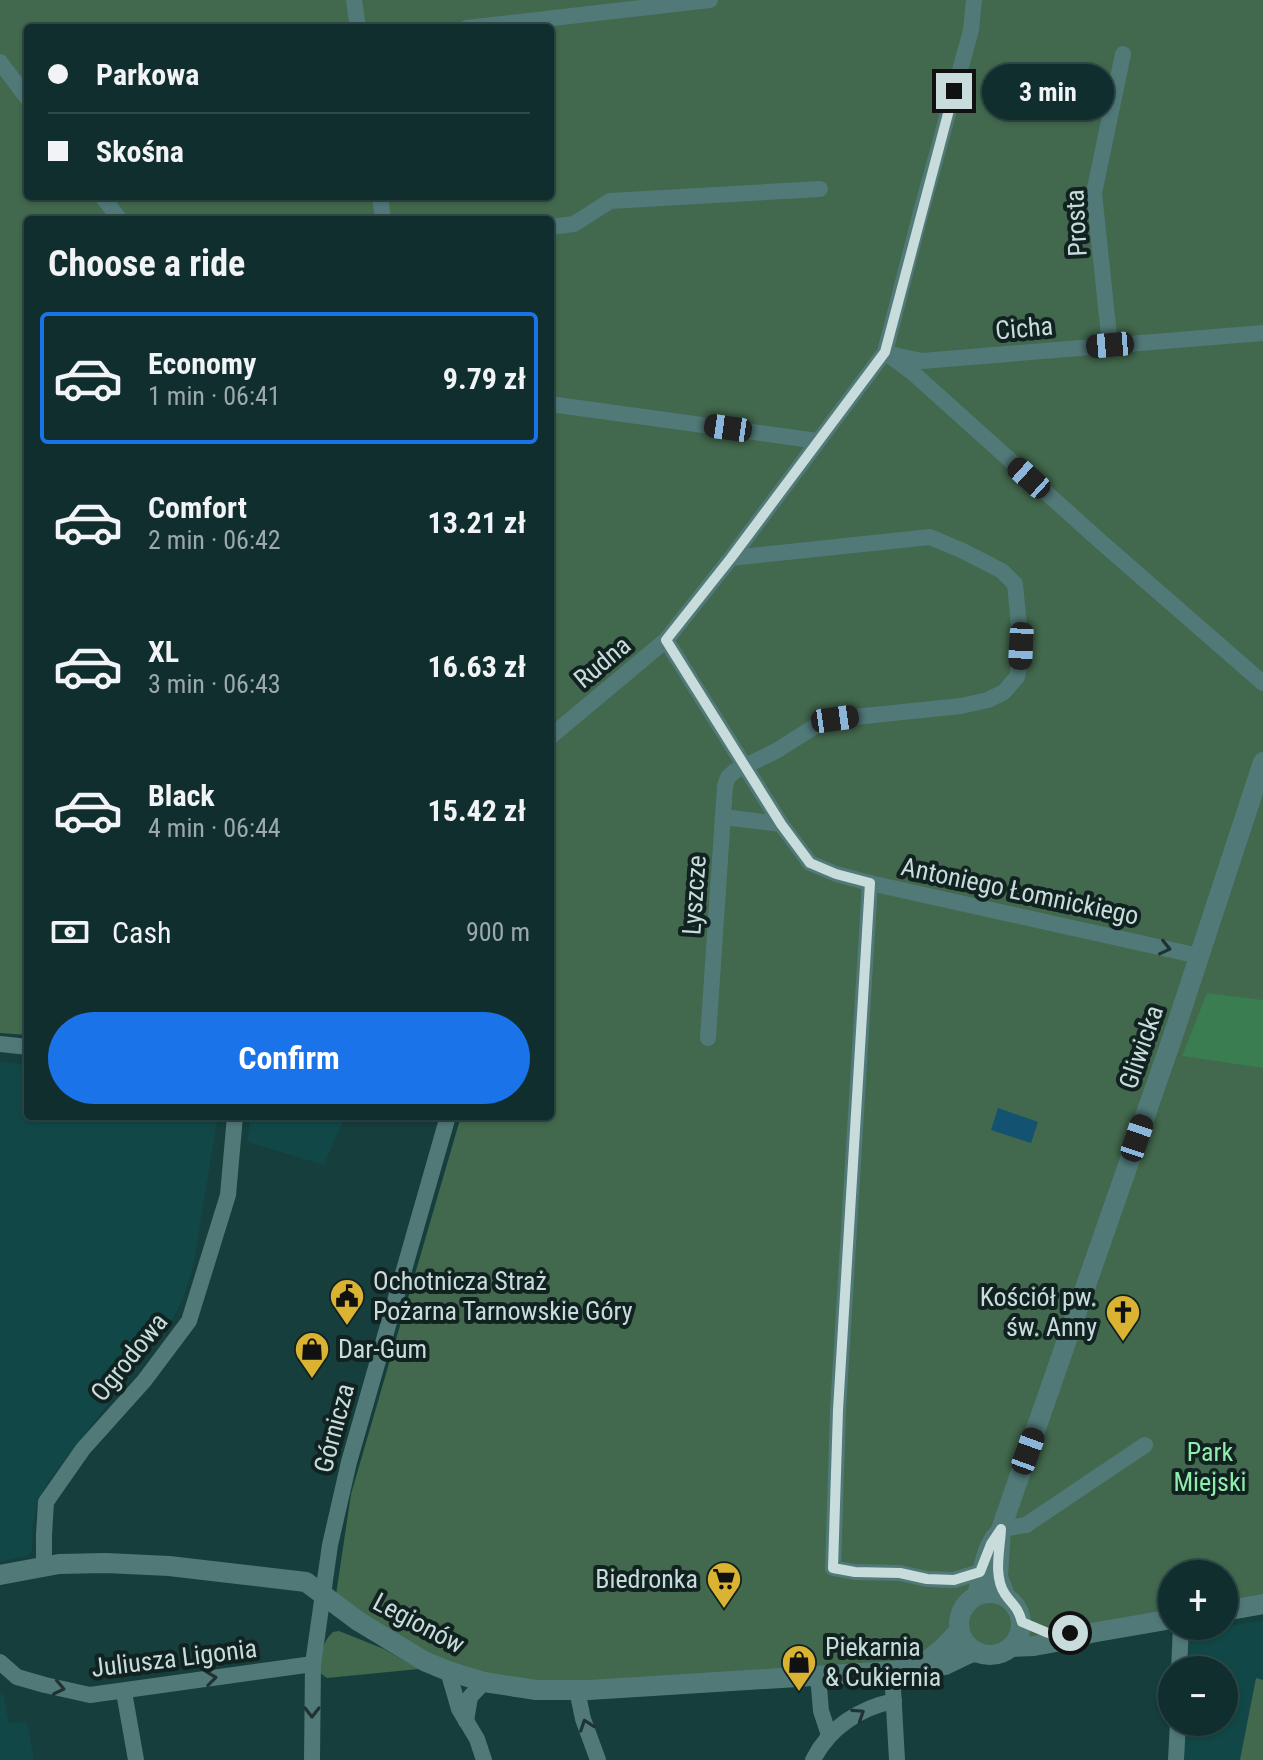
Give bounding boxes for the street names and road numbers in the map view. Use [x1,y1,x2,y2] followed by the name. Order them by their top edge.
[1059,189,1093,257] street label: Prosta
[994,311,1054,345] street label: Cicha
[568,630,636,694] street label: Rudna
[899,851,1141,931] street label: Antoniego Łomnickiego
[676,854,712,936] street label: Lyszcze
[1113,1001,1169,1093] street label: Gliwicka
[84,1307,174,1407] street label: Ogrodowa
[308,1380,360,1476] street label: Górnicza
[368,1587,470,1660] street label: Legionów
[90,1633,258,1683] street label: Juliusza Ligonia

